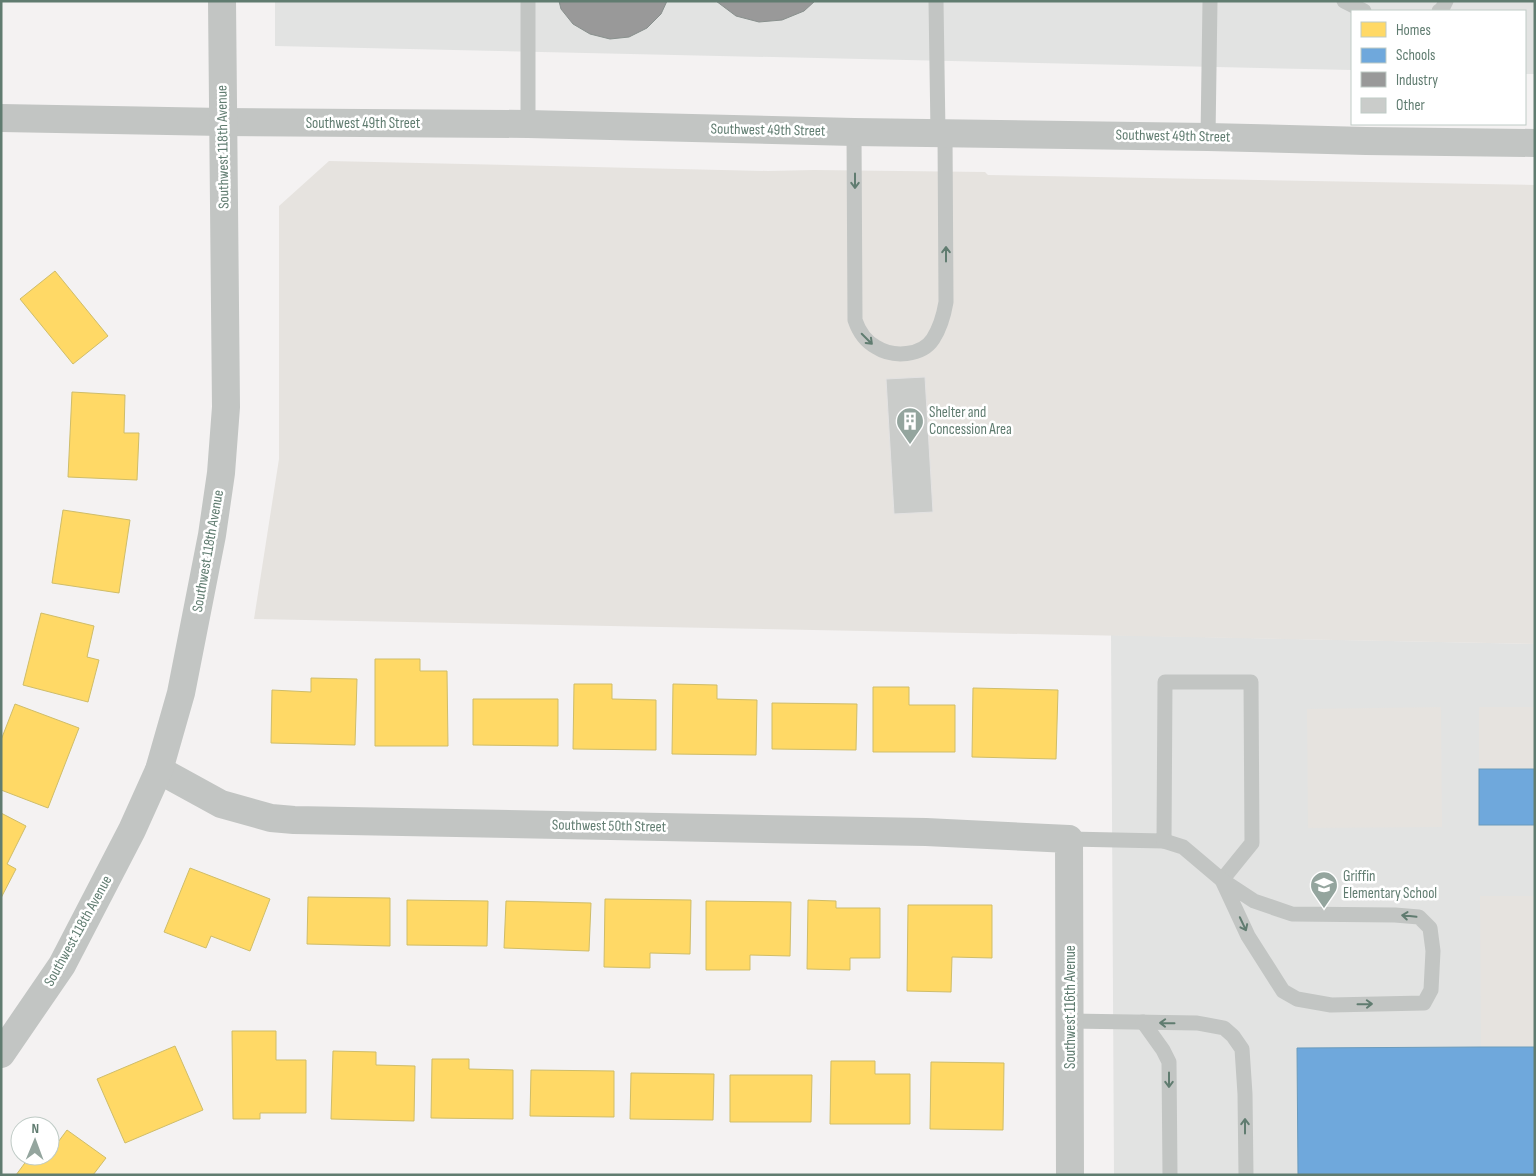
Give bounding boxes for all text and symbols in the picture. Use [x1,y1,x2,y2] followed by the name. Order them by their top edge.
[1351,10,1526,125] legend
[1396,21,1431,40] text: Homes
[1396,46,1435,65] text: Schools
[1396,71,1438,90] text: Industry
[212,85,234,209] street label: Southwest 118th Avenue
[1396,96,1425,115] text: Other
[306,114,421,133] street label: Southwest 49th Street
[710,120,826,141] street label: Southwest 49th Street
[1115,126,1231,147] street label: Southwest 49th Street
[850,172,859,188] one-way arrow
[941,246,951,262] one-way arrow
[861,333,873,345] one-way arrow
[929,403,1012,439] place label: Shelter and Concession Area
[895,406,925,445] building icon: Shelter and Concession Area
[188,488,228,614] street label: Southwest 118th Avenue
[552,816,667,837] street label: Southwest 50th Street
[1343,867,1437,903] place label: Griffin Elementary School
[1309,870,1339,909] school or university icon: Griffin Elementary School
[40,872,116,990] street label: Southwest 118th Avenue
[1401,911,1417,921] one-way arrow
[1238,916,1248,931] one-way arrow
[1061,945,1080,1069] street label: Southwest 116th Avenue
[1356,999,1372,1009] one-way arrow
[1159,1018,1175,1027] one-way arrow
[1165,1072,1174,1088] one-way arrow
[10,1116,60,1166] north arrow
[1240,1118,1250,1134] one-way arrow
[31,1120,39,1137] text: N

